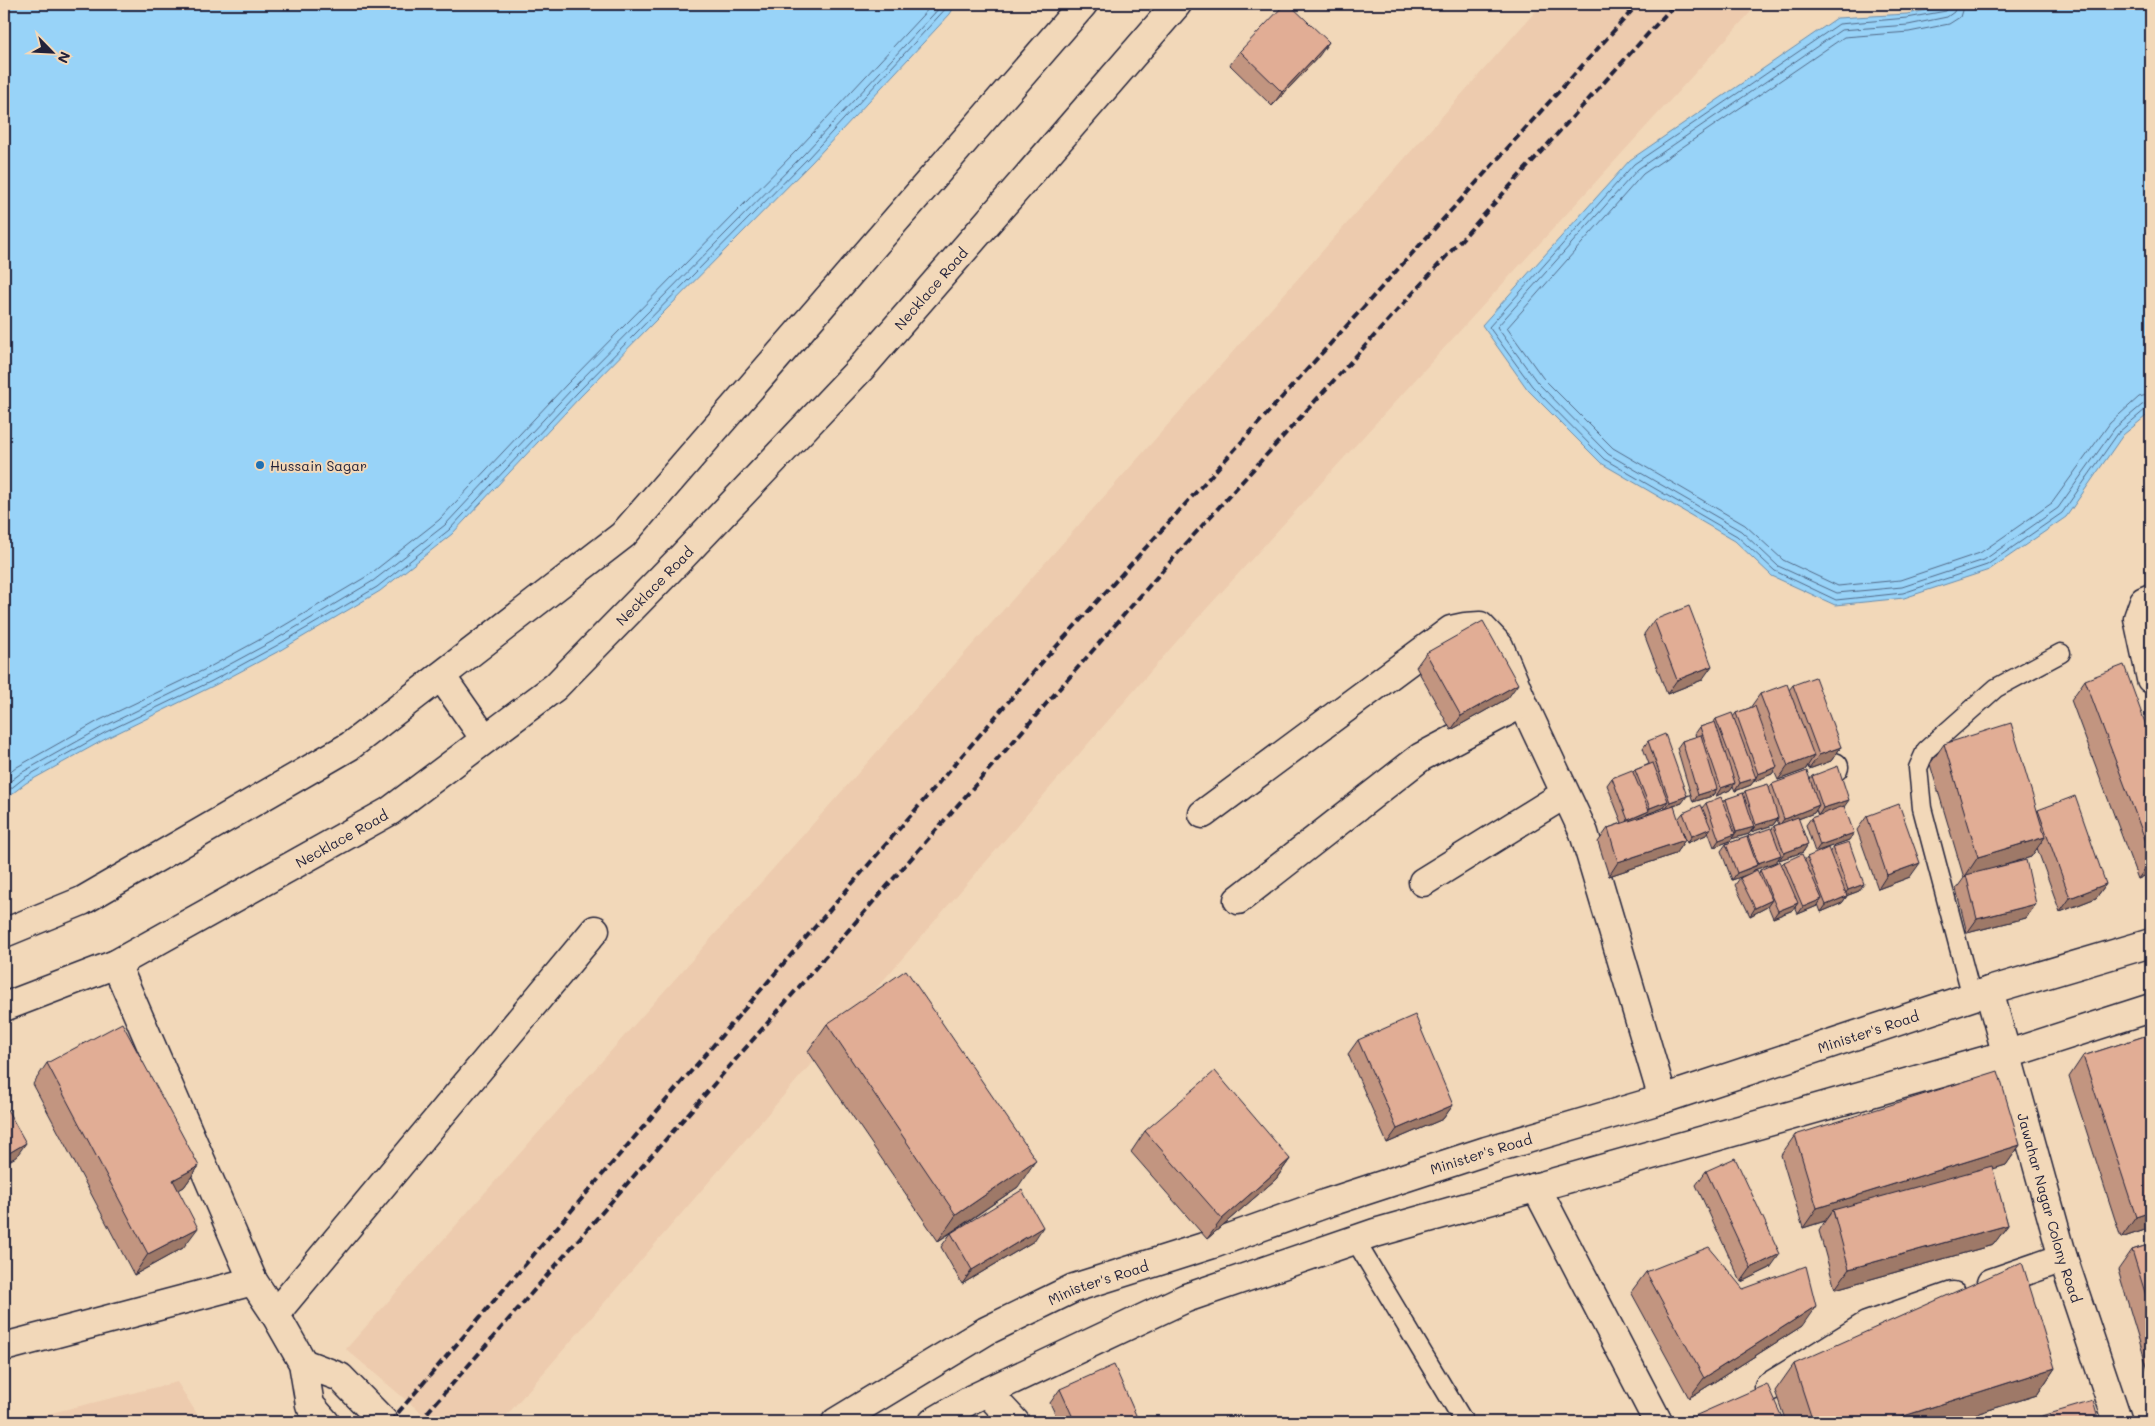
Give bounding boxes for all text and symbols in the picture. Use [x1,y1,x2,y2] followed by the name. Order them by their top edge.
[28,28,78,78] north arrow
[53,49,75,66] text: N
[889,243,972,333] street label: Necklace Road
[270,456,367,475] place label: Hussain Sagar
[254,459,266,471] marker: Hussain Sagar
[611,542,697,629] street label: Necklace Road
[292,805,391,872] street label: Necklace Road
[1815,1005,1921,1057] street label: Minister's Road
[2014,1111,2087,1305] street label: Jawahar Nagar Colony Road
[1428,1129,1534,1178] street label: Minister's Road
[1045,1256,1151,1309] street label: Minister's Road

